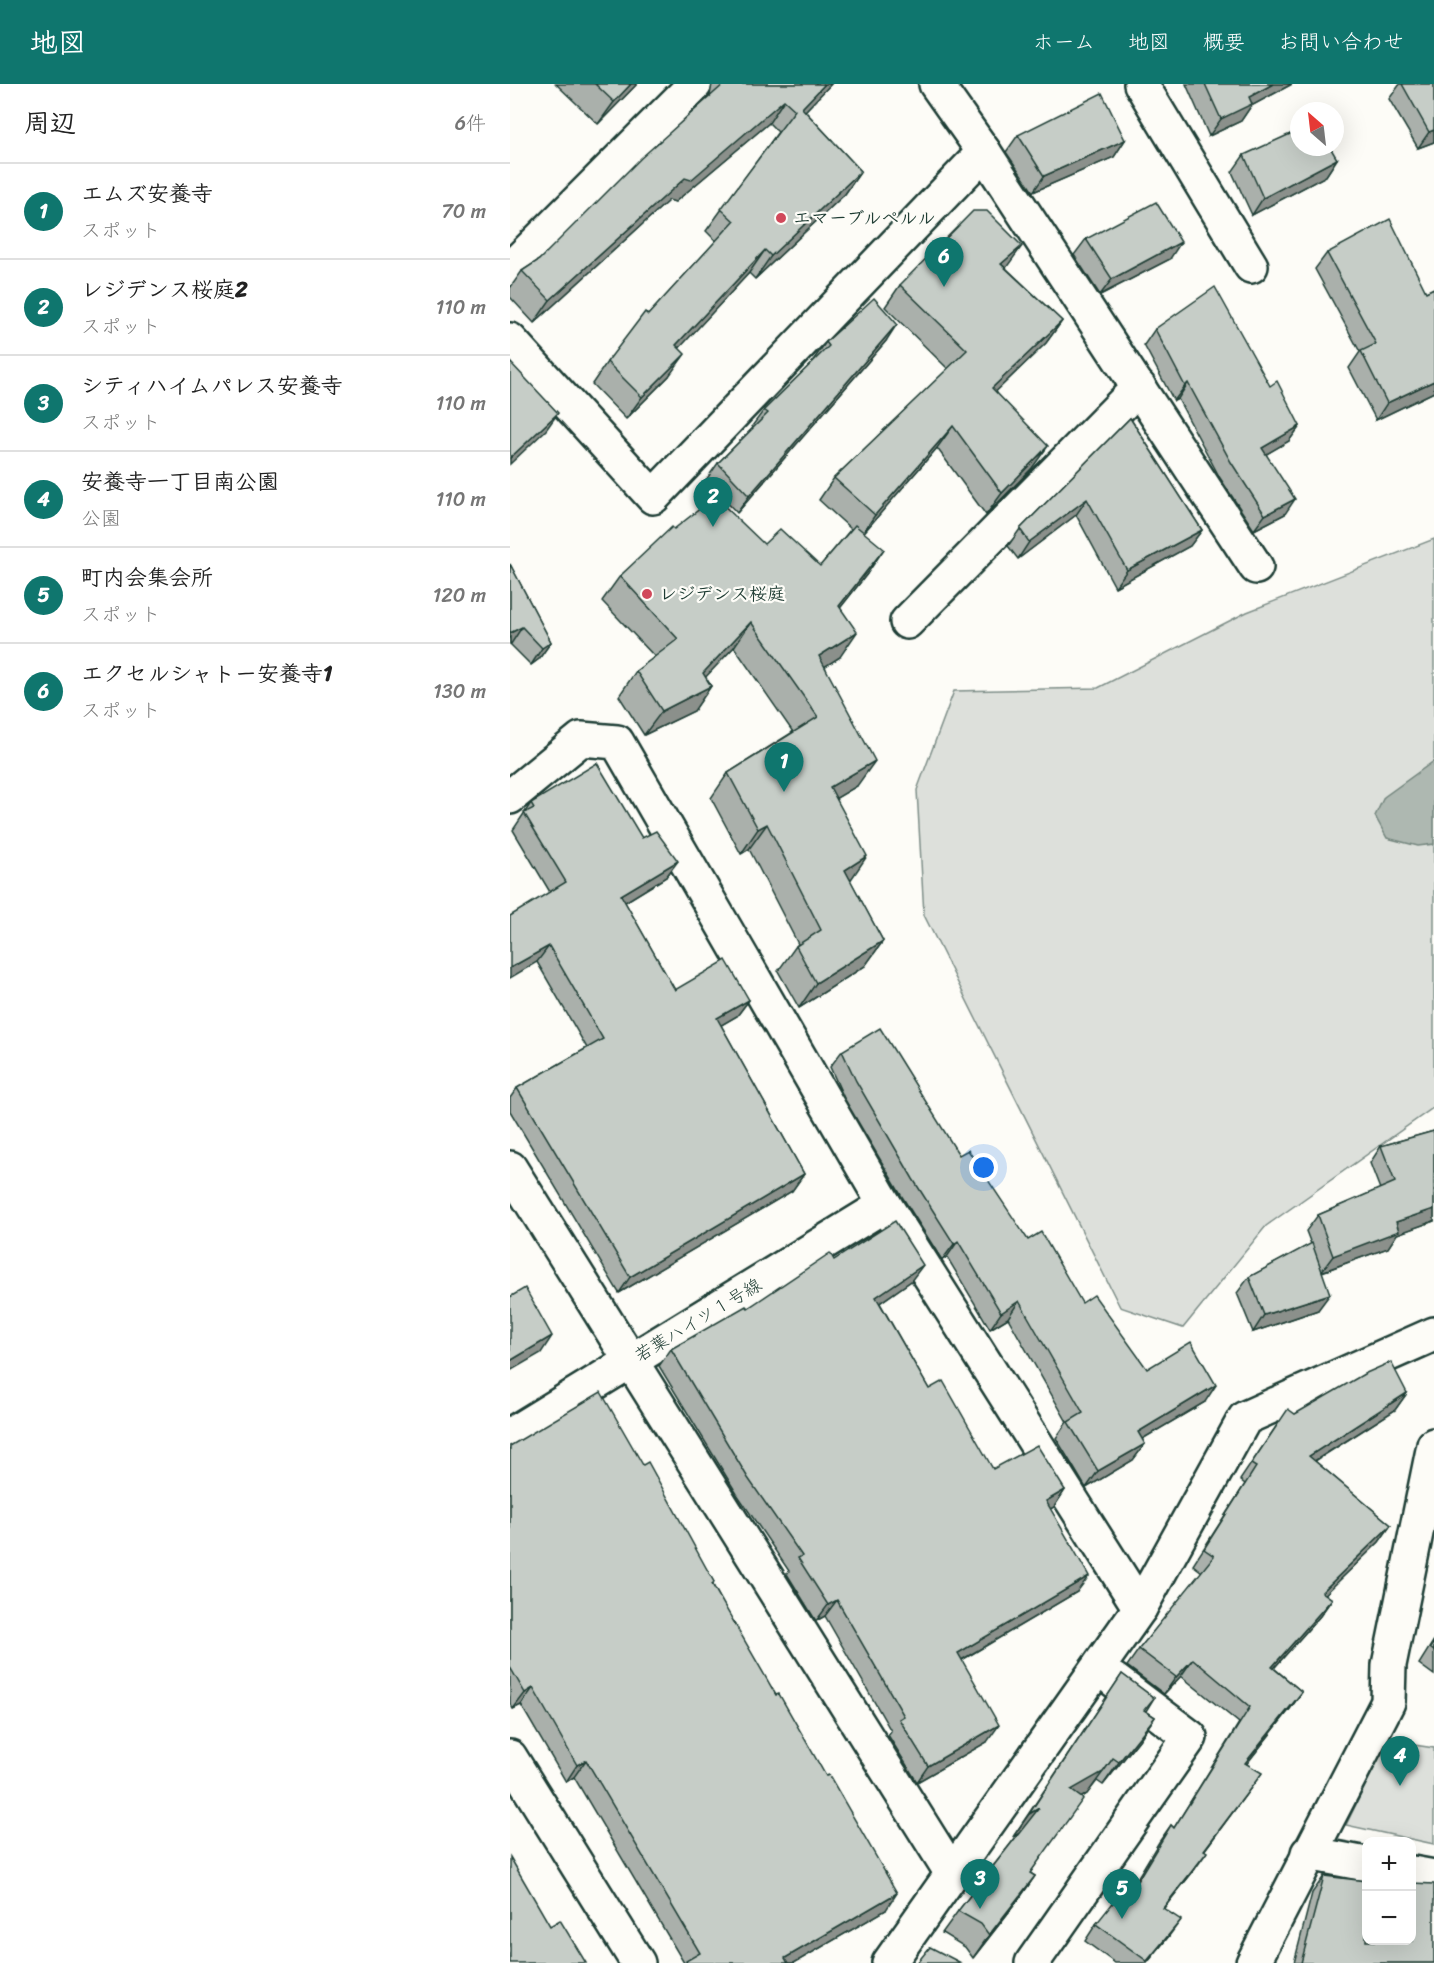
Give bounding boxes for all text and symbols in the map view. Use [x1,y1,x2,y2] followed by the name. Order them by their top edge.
[30,18,86,67] text: 地図
[1033,23,1095,61] text: ホーム
[1128,23,1170,61] text: 地図
[1203,23,1245,61] text: 概要
[1278,23,1404,61] text: お問い合わせ
[24,100,76,146] text: 周辺
[1290,102,1344,156] north arrow
[455,106,486,141] text: 6件
[81,174,213,213] text: エムズ安養寺
[39,194,48,229] text: 1
[441,194,486,229] text: 70 m
[793,202,935,234] place label: エマーブルペルル
[774,211,788,225] marker: エマーブルペルル
[81,213,161,248] text: スポット
[924,238,964,287] pin: 6
[81,270,248,309] text: レジデンス桜庭2
[38,290,49,325] text: 2
[436,290,486,325] text: 110 m
[81,309,161,344] text: スポット
[81,366,343,405] text: シティハイムパレス安養寺
[38,386,49,421] text: 3
[436,386,486,421] text: 110 m
[81,405,161,440] text: スポット
[81,462,279,501] text: 安養寺一丁目南公園
[694,478,732,527] pin: 2
[37,482,50,517] text: 4
[436,482,486,517] text: 110 m
[81,501,121,536] text: 公園
[81,558,213,597] text: 町内会集会所
[37,578,50,613] text: 5
[433,578,486,613] text: 120 m
[659,578,785,610] place label: レジデンス桜庭
[640,587,654,601] marker: レジデンス桜庭
[81,597,161,632] text: スポット
[81,654,332,693] text: エクセルシャトー安養寺1
[38,674,49,709] text: 6
[433,674,486,709] text: 130 m
[81,693,161,728] text: スポット
[764,742,804,792] pin: 1
[969,1153,998,1182] your location
[628,1269,768,1371] street label: 若葉ハイツ１号線
[1380,1736,1420,1786] pin: 4
[1362,1837,1416,1945] map controls
[1362,1837,1416,1891] button: +
[960,1860,1000,1909] pin: 3
[1102,1870,1142,1919] pin: 5
[1362,1891,1416,1945] button: −

